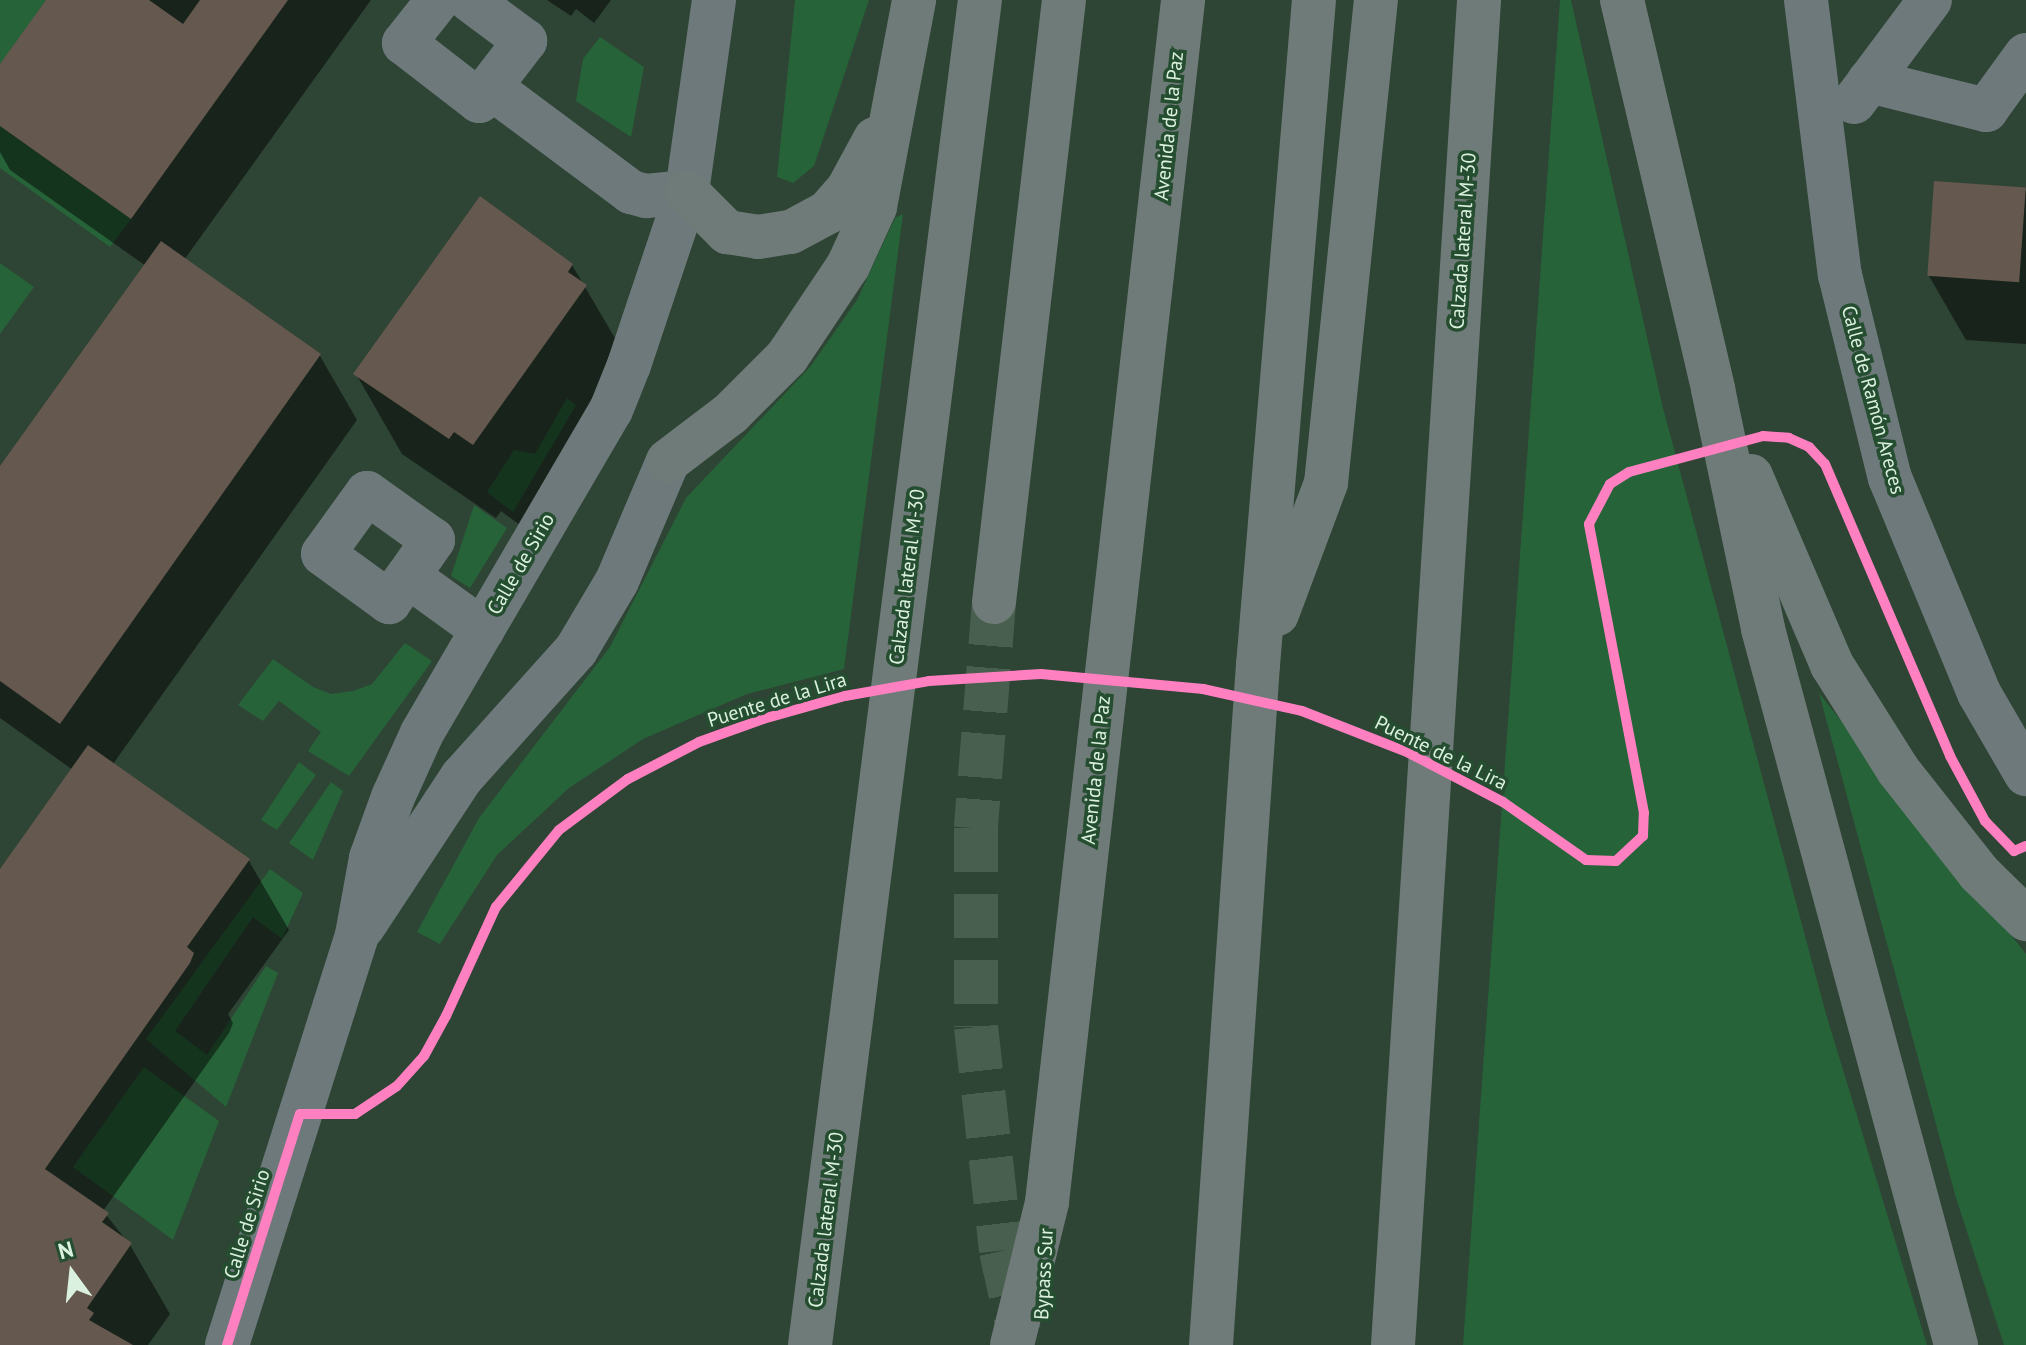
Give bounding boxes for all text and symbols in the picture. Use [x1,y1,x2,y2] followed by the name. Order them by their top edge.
[1149,50,1189,202] street label: Avenida de la Paz
[1445,152,1481,330] street label: Calzada lateral M-30
[1836,303,1910,497] street label: Calle de Ramón Areces
[884,488,930,666] street label: Calzada lateral M-30
[482,509,560,619] street label: Calle de Sirio
[705,667,849,733] street label: Puente de la Lira
[1076,694,1116,846] street label: Avenida de la Paz
[1371,711,1511,795] street label: Puente de la Lira
[803,1131,849,1309] street label: Calzada lateral M-30
[219,1166,275,1282] street label: Calle de Sirio
[1030,1227,1058,1321] street label: Bypass Sur
[32,1233,112,1313] north arrow
[55,1234,76,1265] text: N

